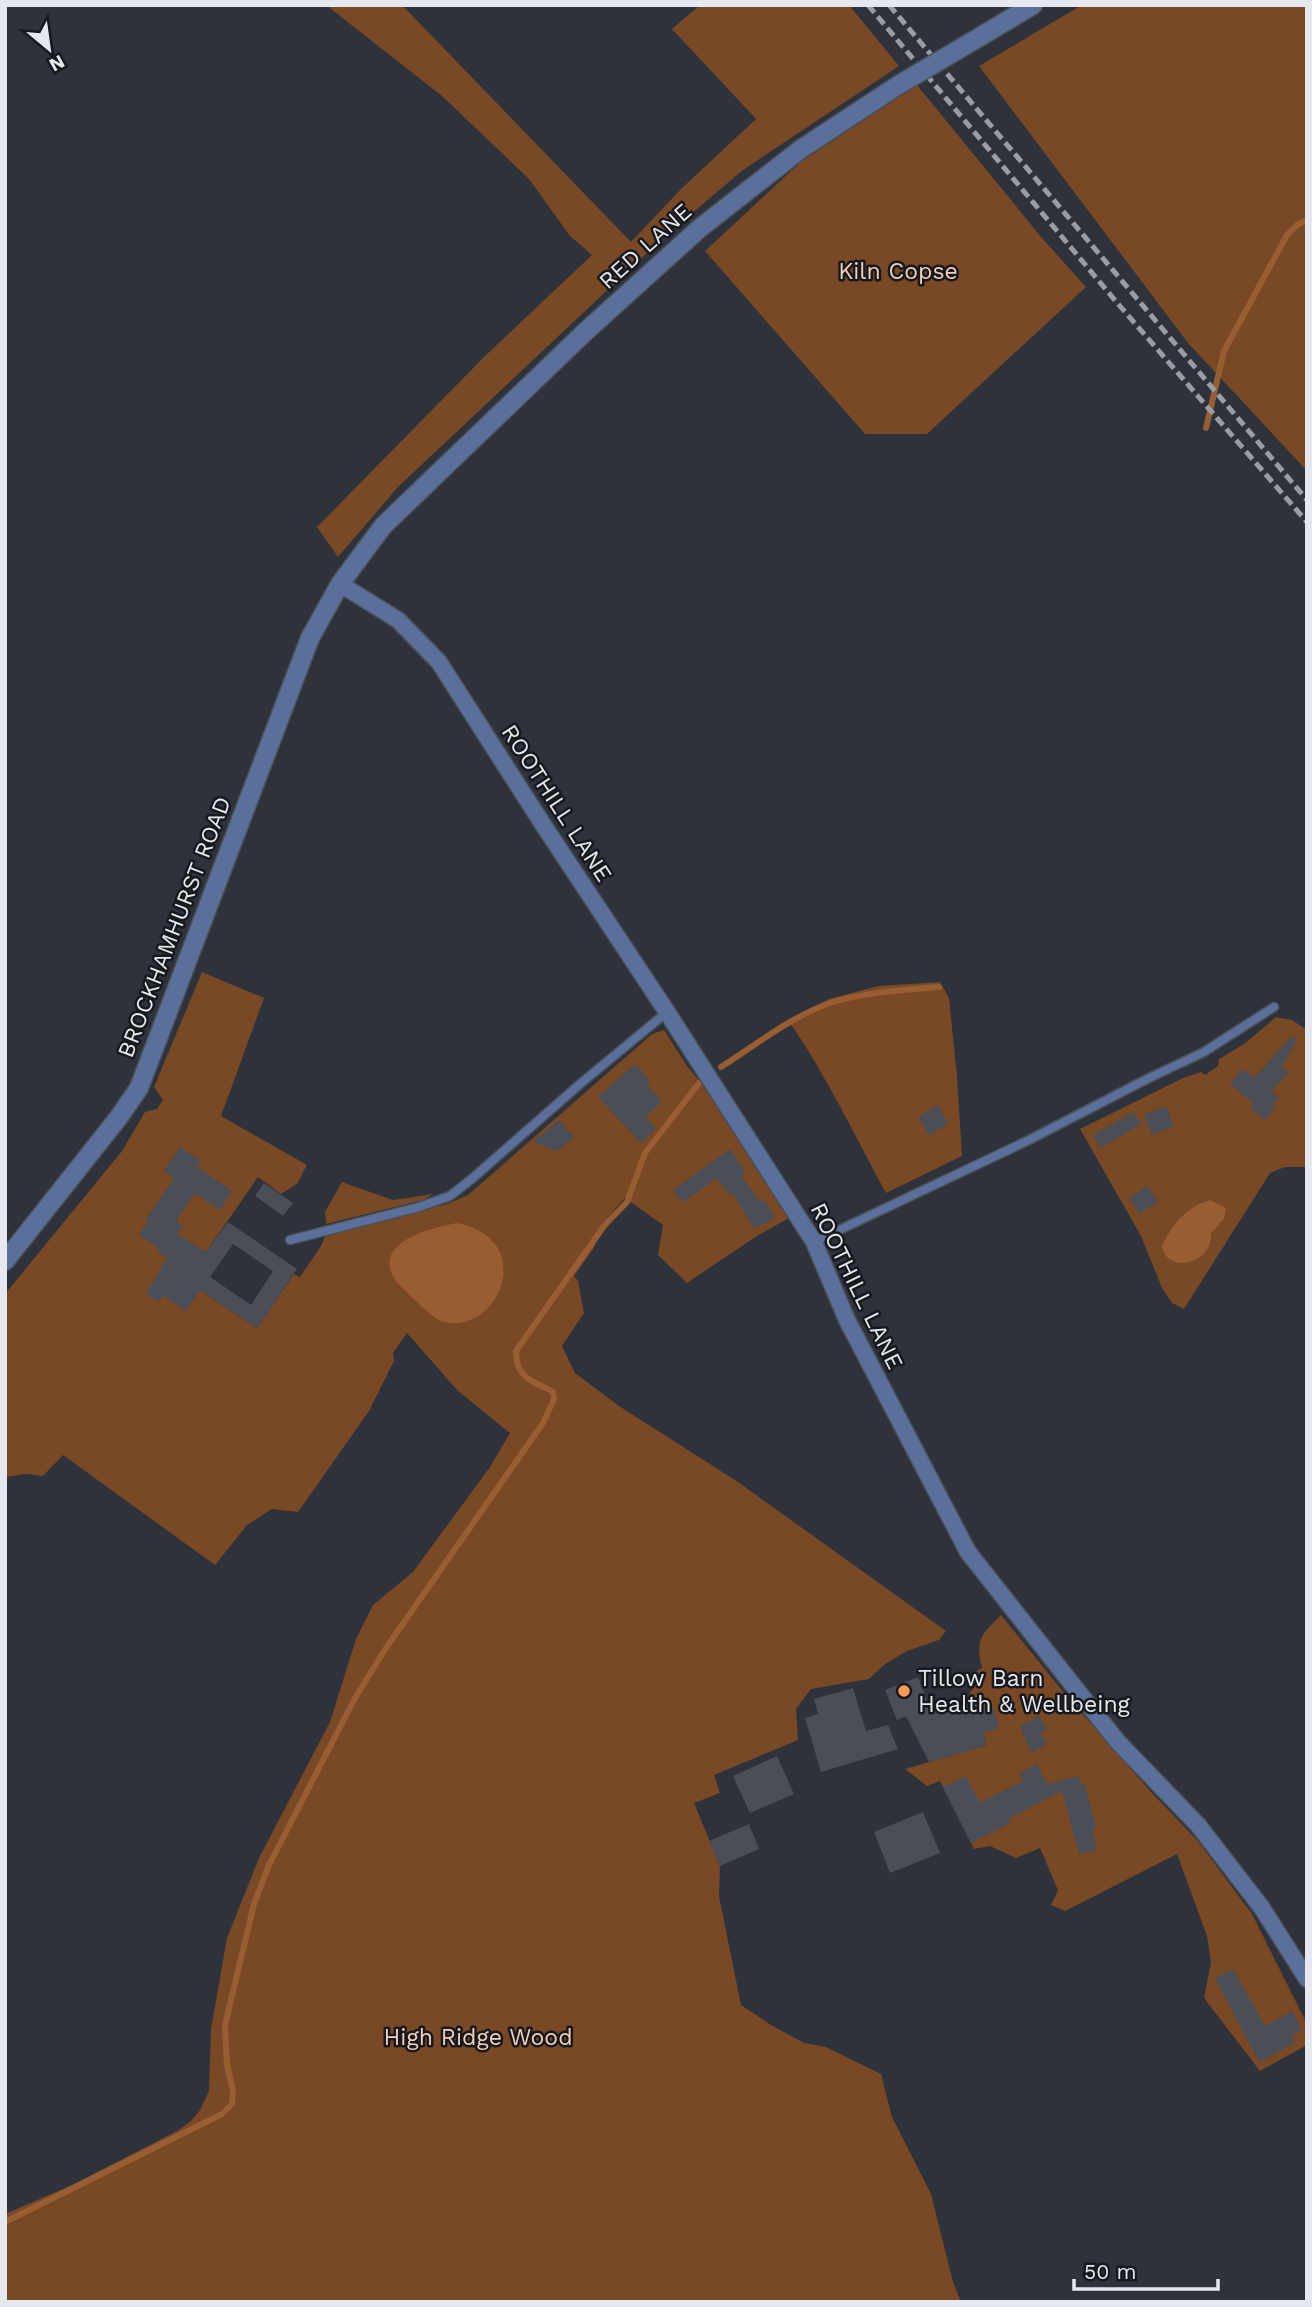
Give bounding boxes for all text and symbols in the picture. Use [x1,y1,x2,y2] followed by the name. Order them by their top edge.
[14,14,84,84] north arrow
[45,50,69,77] text: N
[594,198,697,295] street label: RED LANE
[838,258,958,285] park label: Kiln Copse
[496,720,617,887] street label: ROOTHILL LANE
[112,793,237,1061] street label: BROCKHAMHURST ROAD
[805,1199,909,1374] street label: ROOTHILL LANE
[918,1665,1131,1718] place label: Tillow Barn Health & Wellbeing
[896,1683,912,1699] marker: Tillow Barn Health & Wellbeing
[383,2024,573,2051] park label: High Ridge Wood
[1074,2248,1218,2292] scale bar
[1084,2259,1136,2284] text: 50 m

